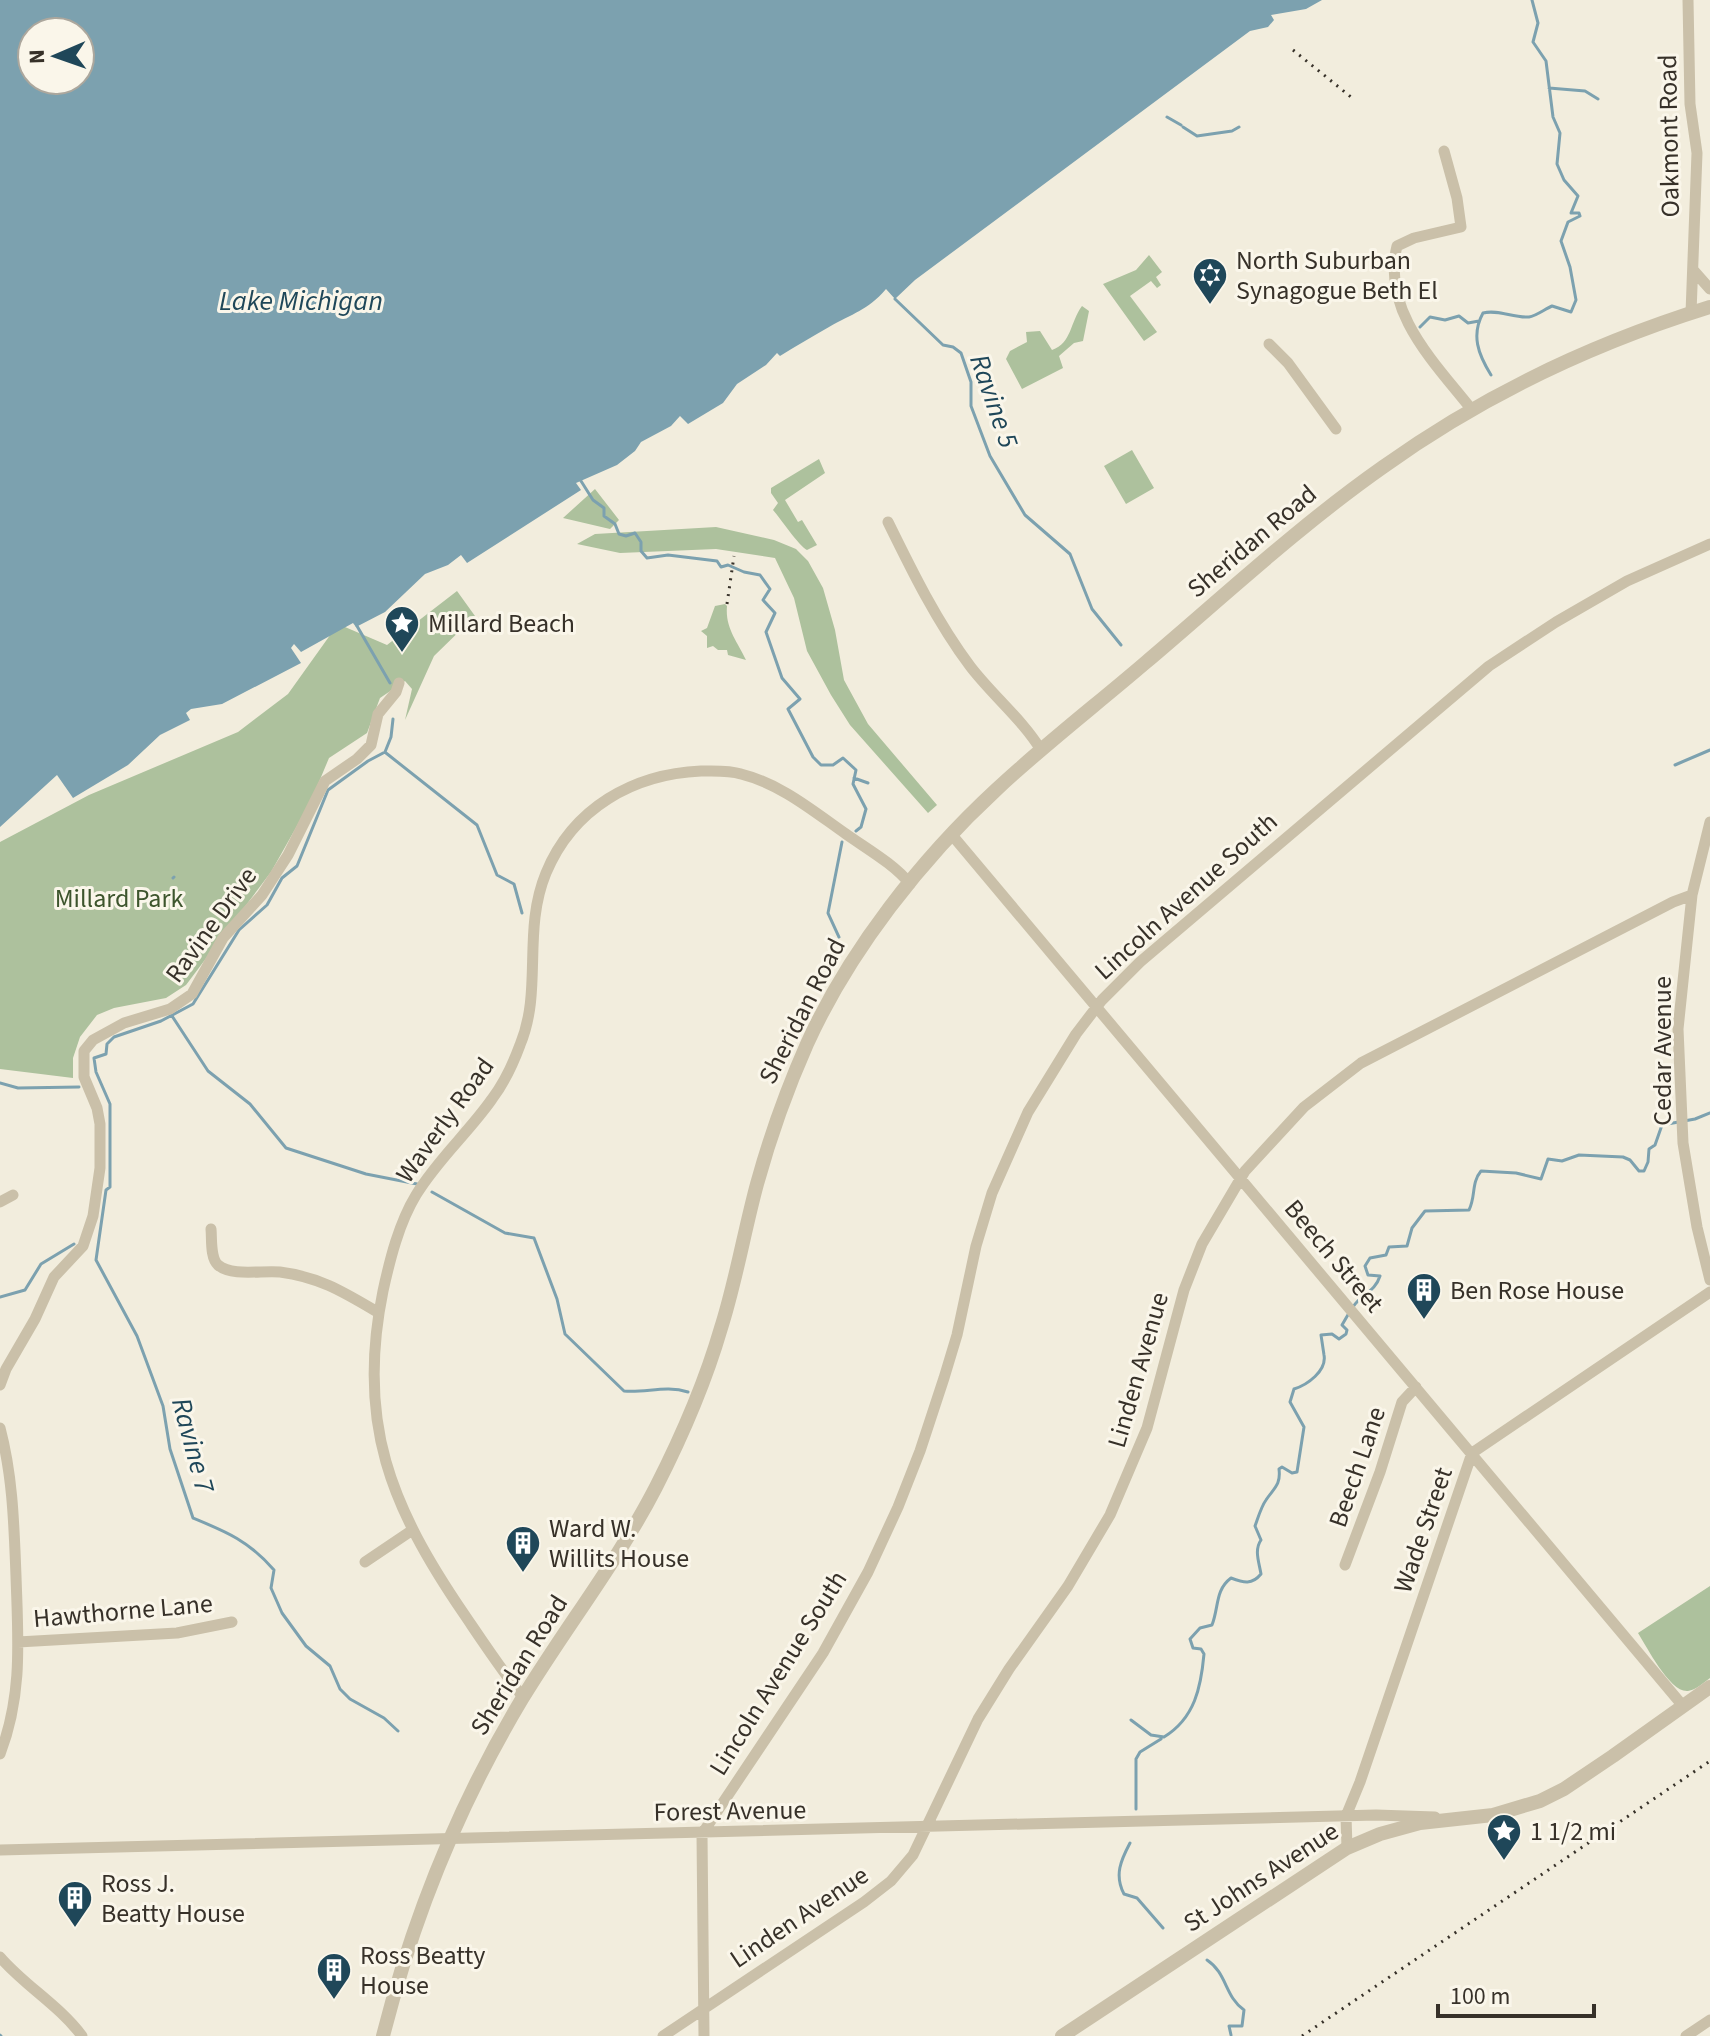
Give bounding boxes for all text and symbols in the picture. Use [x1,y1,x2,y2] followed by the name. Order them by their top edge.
[16,16,96,96] north arrow
[21,49,53,65] text: N
[1649,54,1689,218] street label: Oakmont Road
[1236,242,1438,309] place label: North Suburban Synagogue Beth El
[1191,256,1229,306] synagogue icon: North Suburban Synagogue Beth El
[219,281,383,321] water label: Lake Michigan
[959,349,1029,454] water label: Ravine 5
[1179,476,1325,606] street label: Sheridan Road
[383,604,421,654] place icon: Millard Beach
[428,605,575,642] place label: Millard Beach
[1086,804,1286,988] street label: Lincoln Avenue South
[156,860,266,990] street label: Ravine Drive
[55,880,183,917] park label: Millard Park
[749,932,855,1090] street label: Sheridan Road
[1644,976,1681,1126] street label: Cedar Avenue
[387,1050,503,1190] street label: Waverly Road
[1276,1191,1392,1321] street label: Beech Street
[1405,1271,1443,1321] building icon: Ben Rose House
[1450,1272,1624,1309] place label: Ben Rose House
[1098,1288,1178,1452] street label: Linden Avenue
[161,1393,225,1498] water label: Ravine 7
[1319,1402,1395,1532] street label: Beech Lane
[1384,1462,1462,1598] street label: Wade Street
[549,1510,689,1577] place label: Ward W. Willits House
[504,1524,542,1574] building icon: Ward W. Willits House
[700,1564,856,1782] street label: Lincoln Avenue South
[32,1585,214,1637] street label: Hawthorne Lane
[461,1588,577,1742] street label: Sheridan Road
[653,1791,807,1831] street label: Forest Avenue
[1485,1812,1523,1862] place icon: 1 1/2 mi
[1176,1813,1346,1941] street label: St Johns Avenue
[1530,1813,1616,1850] place label: 1 1/2 mi
[722,1857,876,1977] street label: Linden Avenue
[101,1865,245,1932] place label: Ross J. Beatty House
[56,1879,94,1929] building icon: Ross J. Beatty House
[360,1937,485,2004] place label: Ross Beatty House
[315,1951,353,2001] building icon: Ross Beatty House
[1438,1968,1594,2018] scale bar
[1450,1979,1510,2014] text: 100 m

